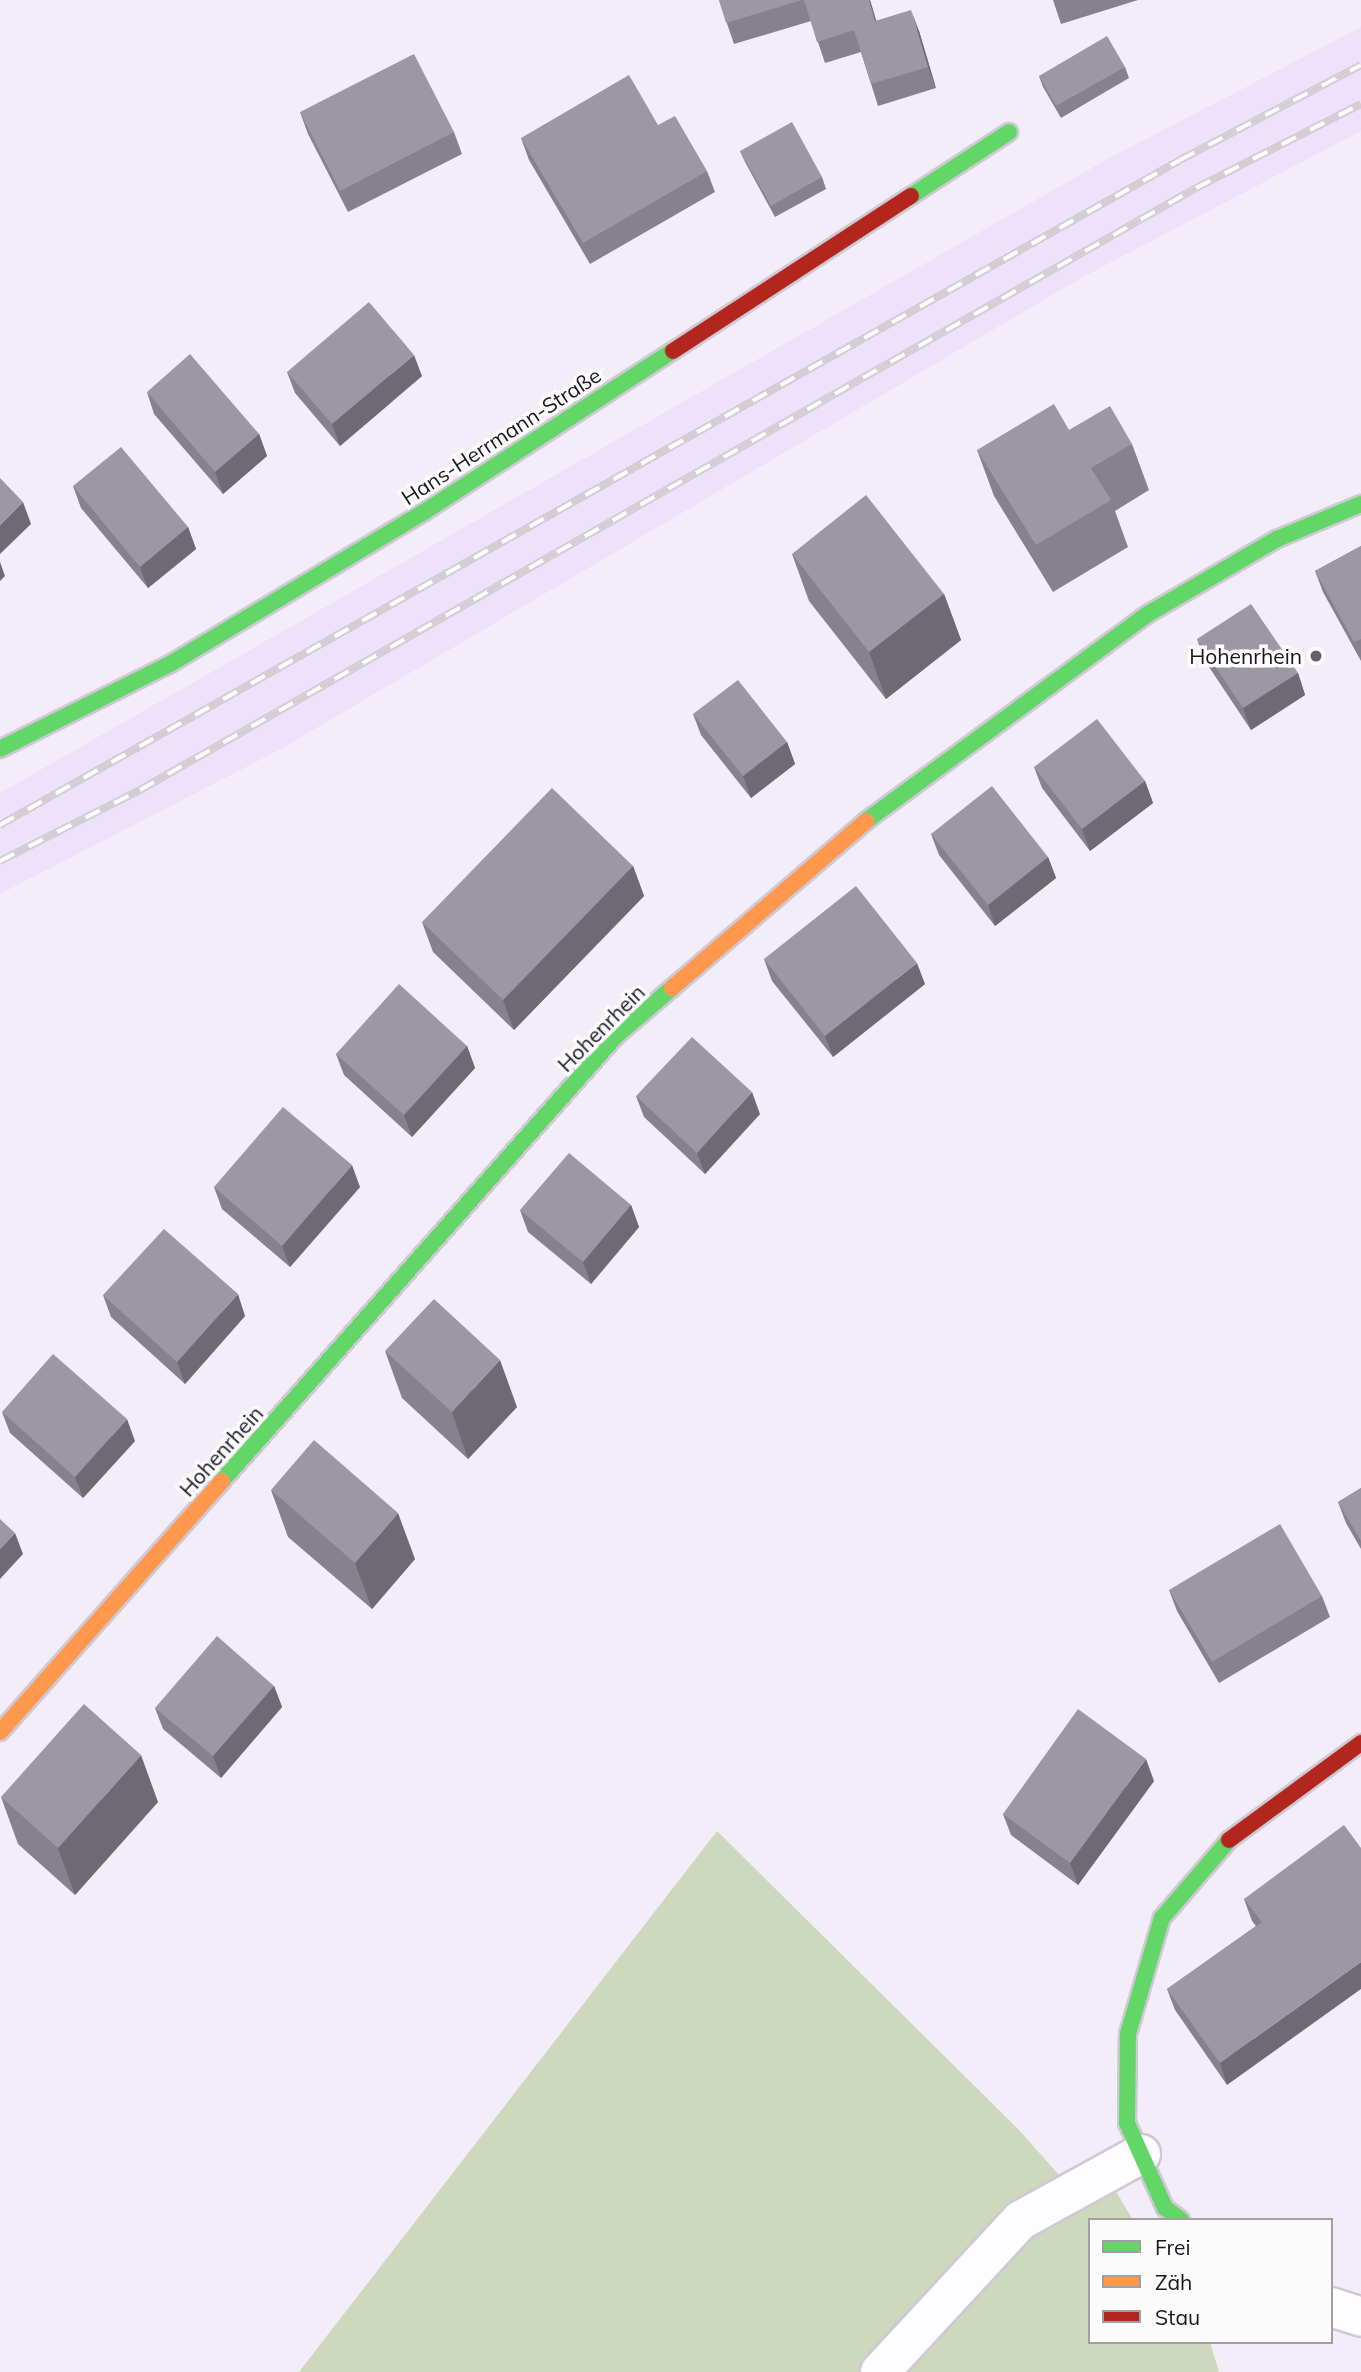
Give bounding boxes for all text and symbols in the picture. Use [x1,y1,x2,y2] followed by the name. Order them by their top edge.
[397,362,605,510] street label: Hans-Herrmann-Straße
[1189,643,1302,669] place label: Hohenrhein
[1308,648,1324,664] marker: Hohenrhein
[552,979,650,1077] street label: Hohenrhein
[174,1401,268,1501] street label: Hohenrhein
[1088,2218,1333,2344] legend
[1155,2234,1191,2260] text: Frei
[1155,2269,1192,2295] text: Zäh
[1155,2304,1200,2330] text: Stau

